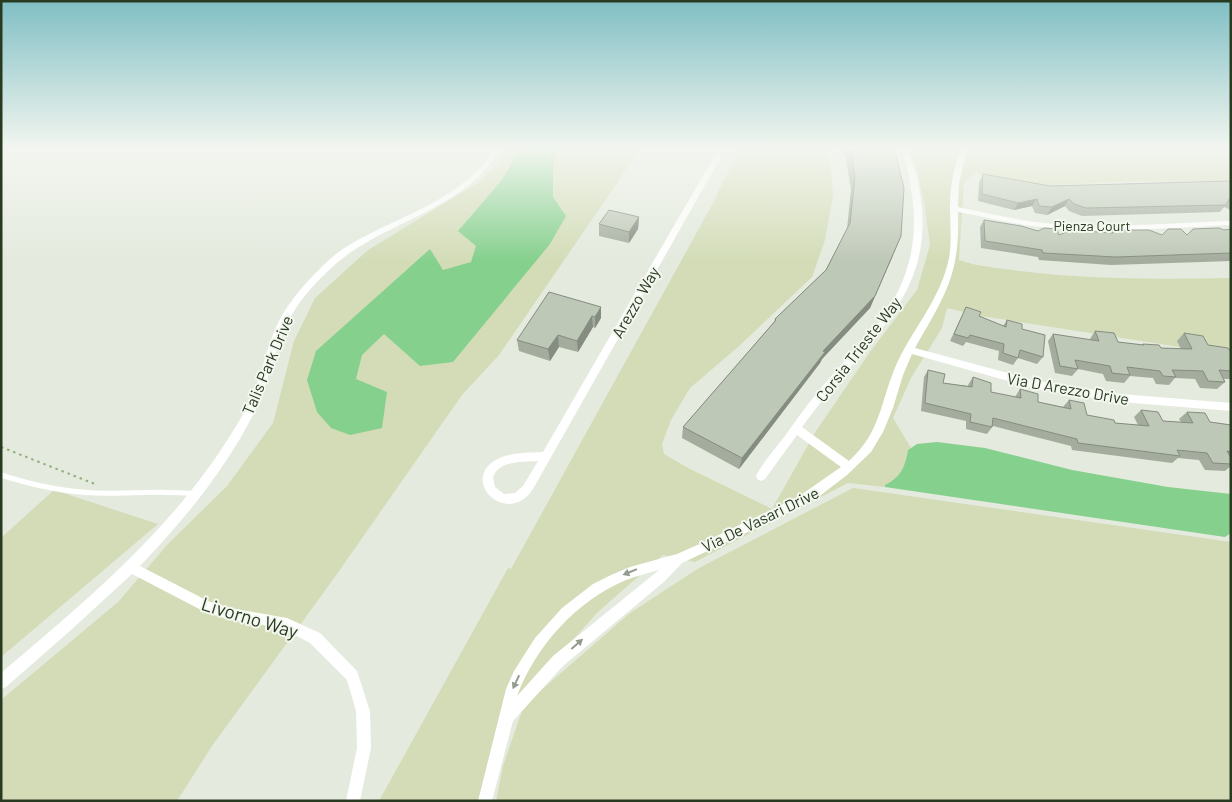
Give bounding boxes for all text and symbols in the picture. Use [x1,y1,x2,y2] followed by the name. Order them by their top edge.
[1053,217,1131,234] street label: Pienza Court
[607,263,663,341] street label: Arezzo Way
[811,292,905,405] street label: Corsia Trieste Way
[238,313,296,417] street label: Talis Park Drive
[1005,368,1131,408] street label: Via D Arezzo Drive
[698,482,822,556] street label: Via De Vasari Drive
[623,569,638,577] one-way arrow
[199,591,301,643] street label: Livorno Way
[571,639,584,650] one-way arrow
[512,675,520,689] one-way arrow

